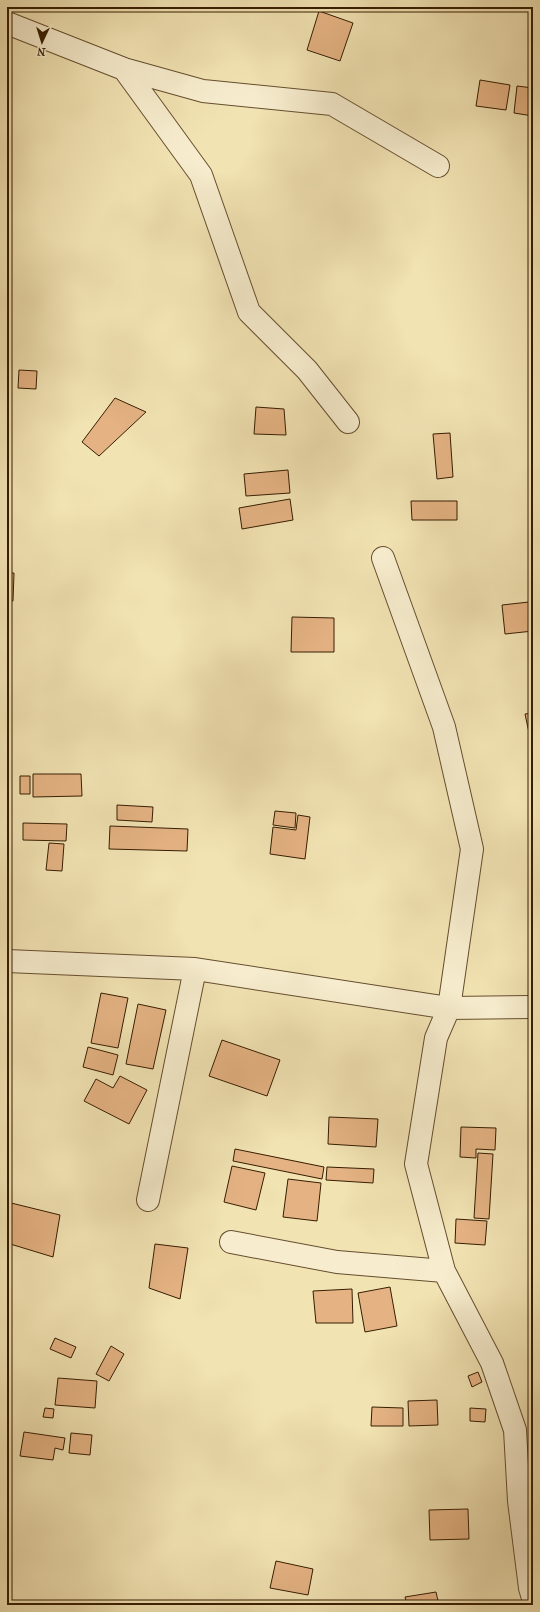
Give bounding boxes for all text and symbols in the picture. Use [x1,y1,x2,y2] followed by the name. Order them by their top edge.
[22,22,62,62] north arrow
[36,45,46,58] text: N

